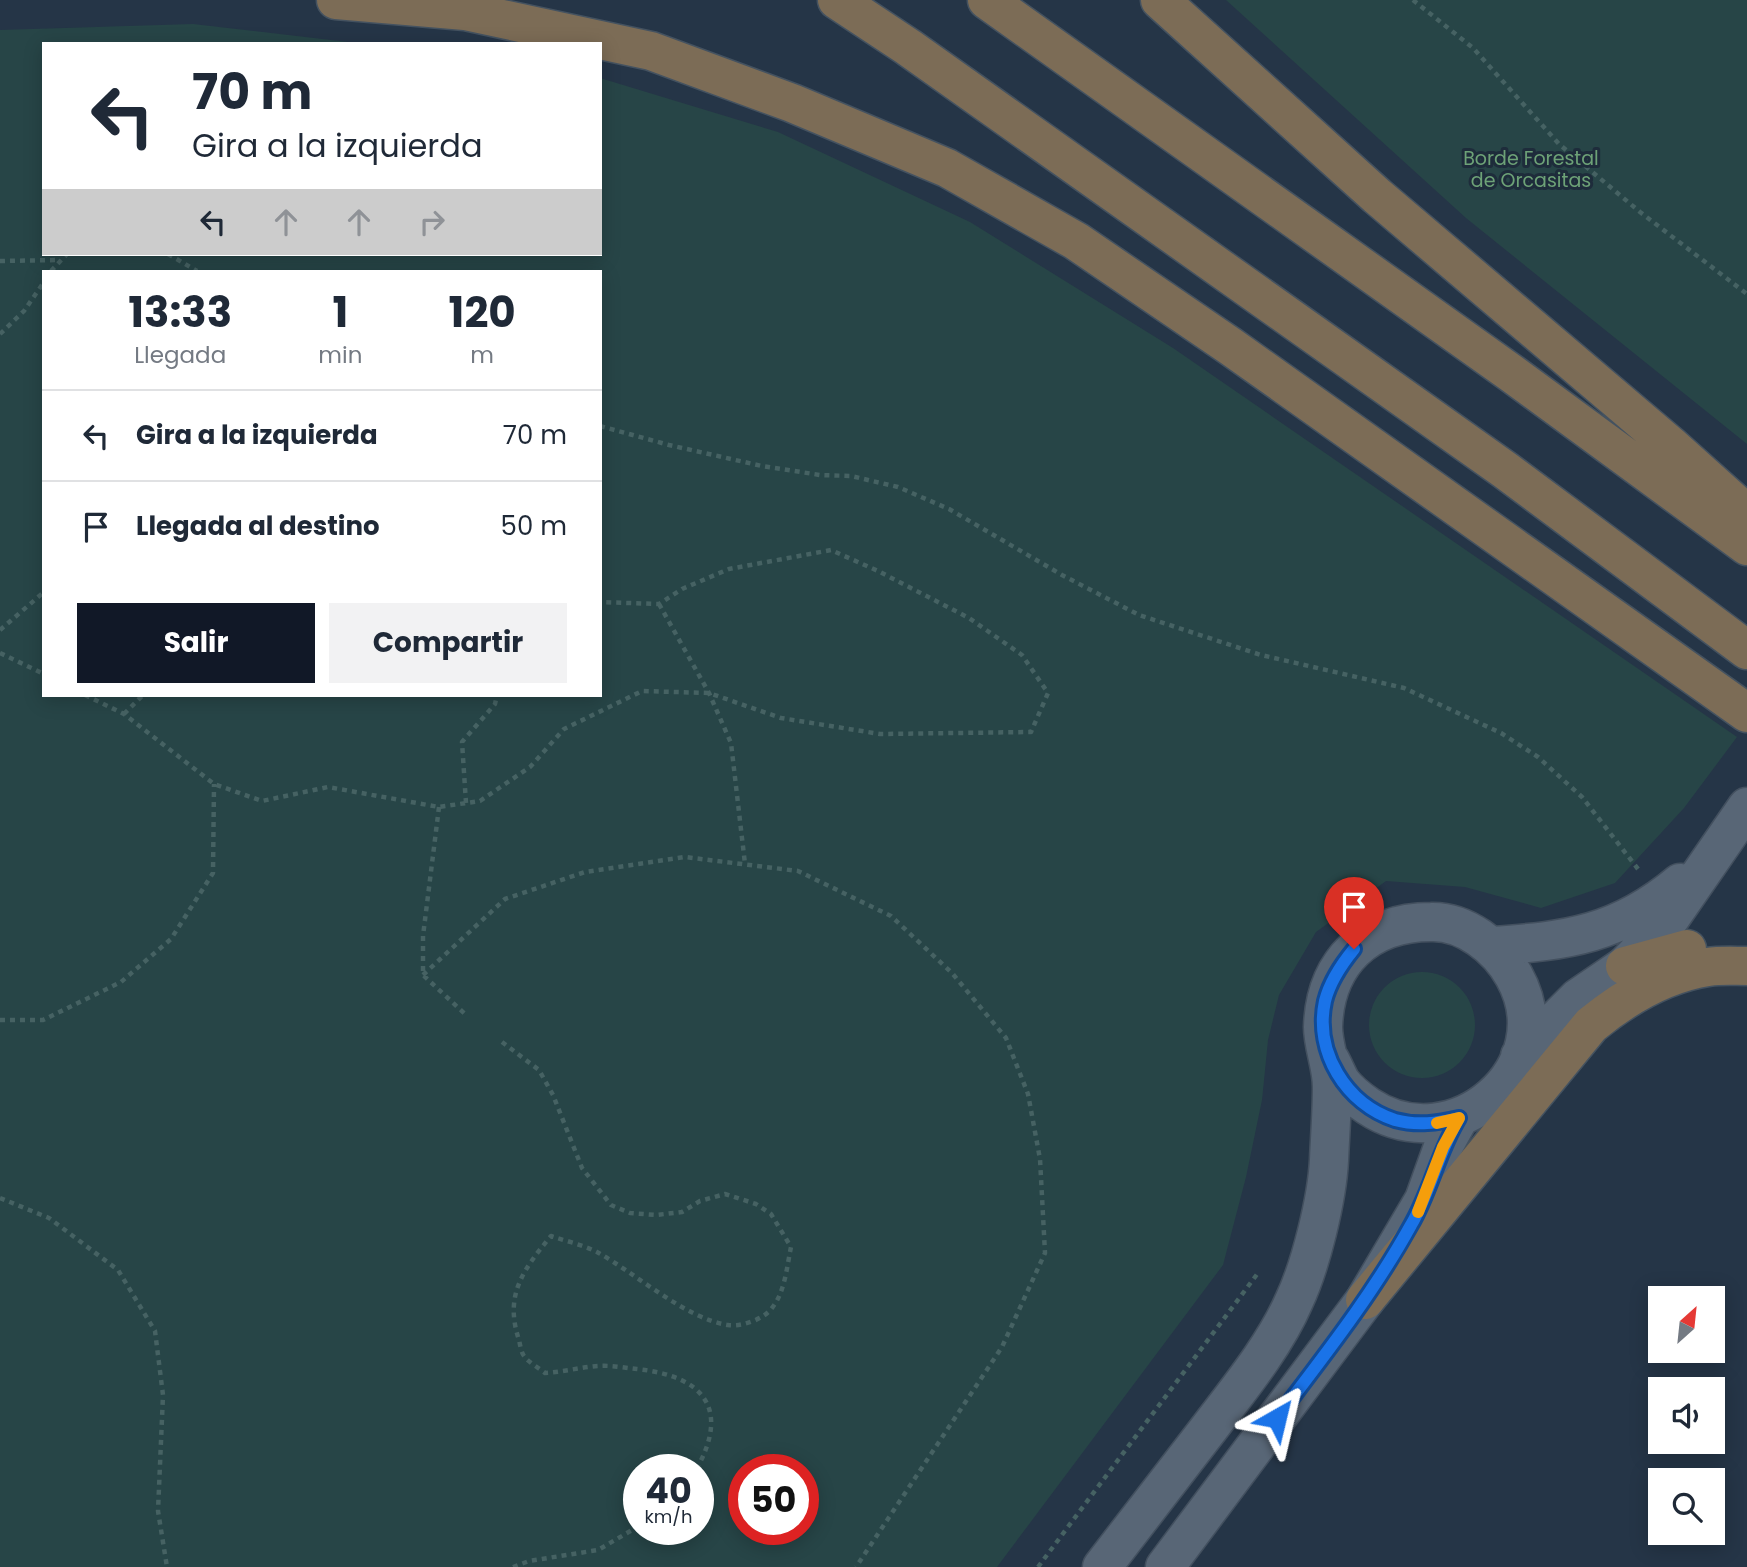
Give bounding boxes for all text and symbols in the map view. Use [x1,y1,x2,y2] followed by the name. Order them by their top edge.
[192,58,312,126] text: 70 m
[77,70,168,161] icon: left
[192,123,483,168] text: Gira a la izquierda
[1463,145,1599,194] park label: Borde Forestal de Orcasitas
[194,203,232,241] icon: left
[267,203,305,241] icon: ahead
[340,203,378,241] icon: ahead
[413,203,451,241] icon: right
[128,283,232,342] text: 13:33
[332,283,348,342] text: 1
[449,283,516,342] text: 120
[134,339,226,371] text: Llegada
[318,339,362,371] text: min
[470,339,494,371] text: m
[77,417,115,455] icon: left
[136,417,378,453] text: Gira a la izquierda
[503,417,567,453] text: 70 m
[77,508,115,546] icon: arrive
[136,508,380,544] text: Llegada al destino
[501,508,567,544] text: 50 m
[77,603,315,683] button: Salir
[329,603,567,683] button: Compartir
[1324,877,1384,949] pin
[1335,888,1373,926] icon: arrive
[1648,1286,1726,1363] north arrow
[1648,1286,1725,1545] map controls
[1648,1377,1725,1454] button: sound
[1240,1381,1314,1455] position arrow
[728,1454,819,1545] speed limit sign: 50
[645,1466,692,1515] text: 40
[1648,1468,1725,1545] button: search
[645,1504,692,1529] text: km/h

